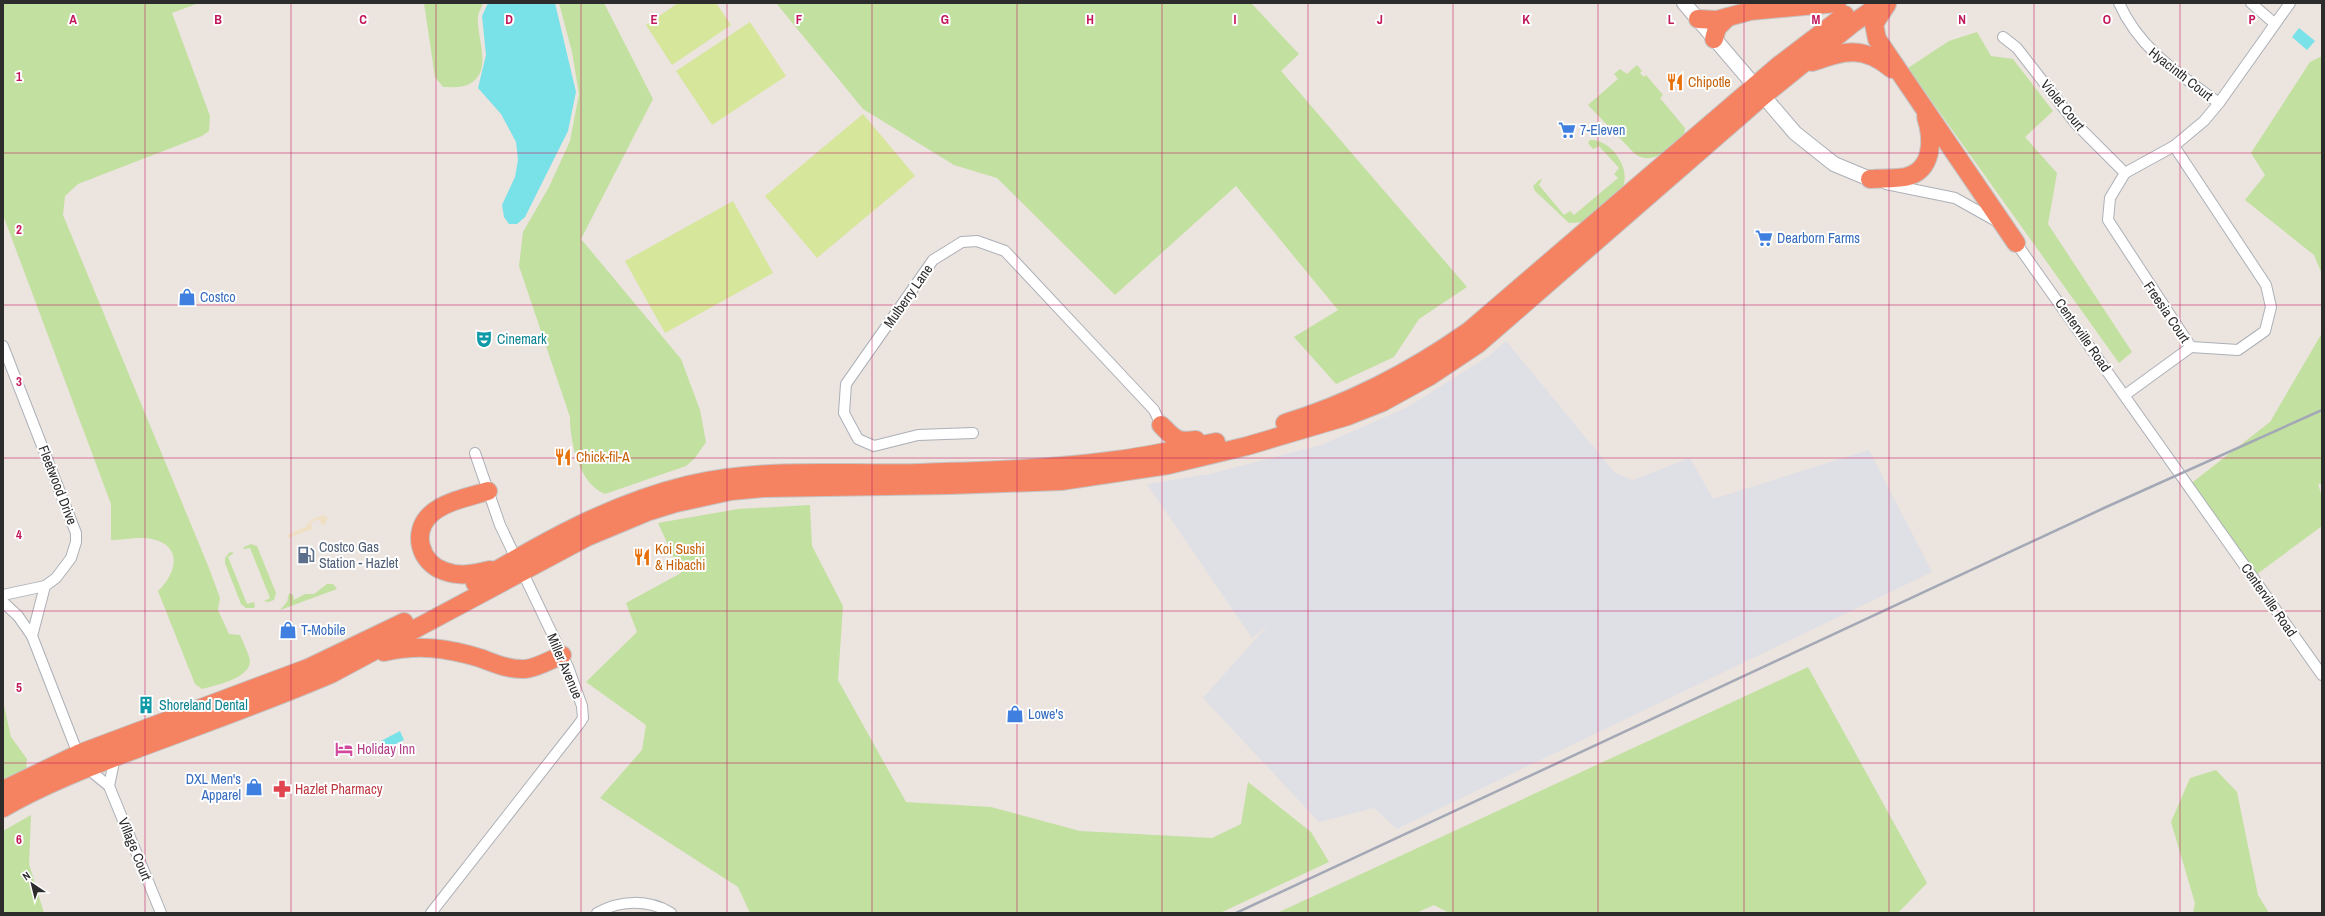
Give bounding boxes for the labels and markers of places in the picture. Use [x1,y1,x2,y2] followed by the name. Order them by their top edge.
[1665,72,1685,92] restaurant icon: Chipotle
[1688,73,1731,91] place label: Chipotle
[1557,120,1577,140] supermarket icon: 7-Eleven
[1580,121,1625,139] place label: 7-Eleven
[1754,228,1774,248] supermarket icon: Dearborn Farms
[1777,229,1860,247] place label: Dearborn Farms
[177,287,197,307] shop icon: Costco
[200,288,236,306] place label: Costco
[474,329,494,349] theatre icon: Cinemark
[497,330,547,348] place label: Cinemark
[553,447,573,467] restaurant icon: Chick-fil-A
[576,448,630,466] place label: Chick-fil-A
[319,538,398,572] place label: Costco Gas Station - Hazlet
[655,540,705,574] place label: Koi Sushi & Hibachi
[296,545,316,565] fuel station icon: Costco Gas Station - Hazlet
[632,547,652,567] restaurant icon: Koi Sushi & Hibachi
[278,620,298,640] shop icon: T-Mobile
[301,621,346,639] place label: T-Mobile
[136,695,156,715] building icon: Shoreland Dental
[159,696,248,714] place label: Shoreland Dental
[1005,704,1025,724] shop icon: Lowe's
[1028,705,1064,723] place label: Lowe's
[334,739,354,759] hotel icon: Holiday Inn
[357,740,415,758] place label: Holiday Inn
[186,770,241,804] place label: DXL Men's Apparel
[244,777,264,797] shop icon: DXL Men's Apparel
[272,779,292,799] pharmacy icon: Hazlet Pharmacy
[295,780,383,798] place label: Hazlet Pharmacy

